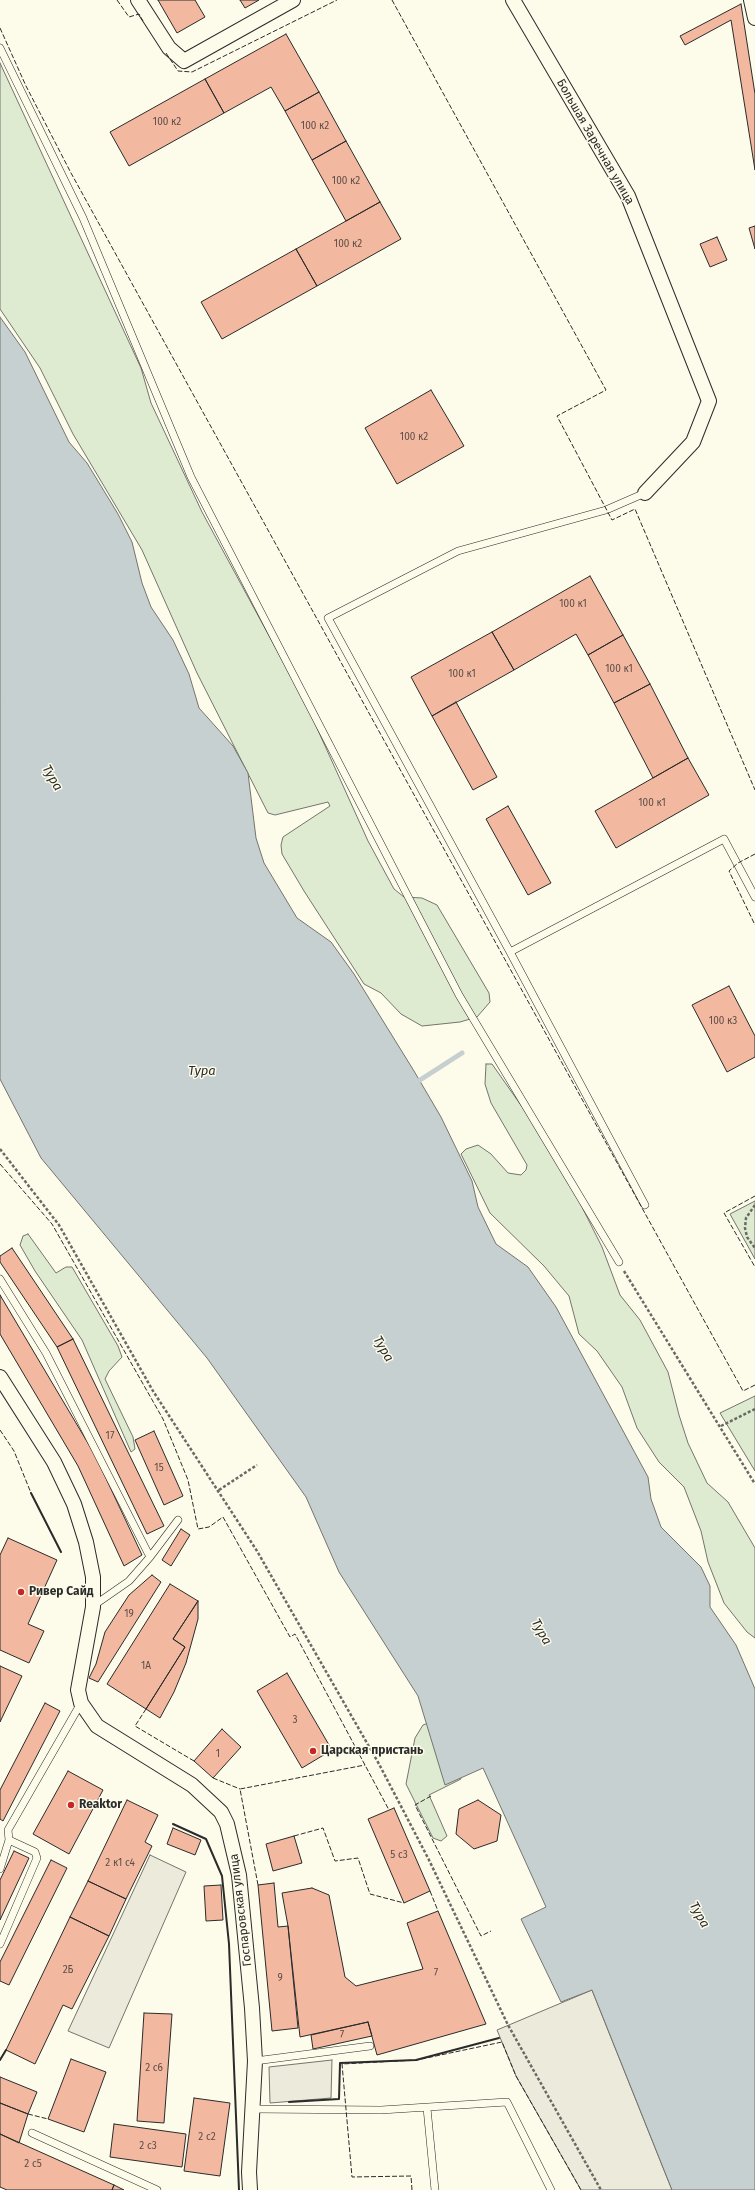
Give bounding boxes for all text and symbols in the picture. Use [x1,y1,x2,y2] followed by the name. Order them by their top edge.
[553,77,637,207] street label: Большая Заречная улица
[153,116,181,128] house number: 100 к2
[301,120,329,132] house number: 100 к2
[332,175,360,187] house number: 100 к2
[334,238,362,250] house number: 100 к2
[400,431,428,443] house number: 100 к2
[559,598,587,610] house number: 100 к1
[605,663,633,675] house number: 100 к1
[448,668,476,680] house number: 100 к1
[38,762,66,794] water label: Тура
[638,797,666,809] house number: 100 к1
[709,1015,737,1027] house number: 100 к3
[188,1063,216,1079] water label: Тура
[369,1333,397,1365] water label: Тура
[106,1430,114,1442] house number: 17
[154,1462,164,1474] house number: 15
[29,1585,93,1599] place label: Ривер Сайд
[16,1587,26,1597] marker: Ривер Сайд
[124,1608,134,1620] house number: 19
[528,1616,554,1648] water label: Тура
[141,1660,151,1672] house number: 1А
[293,1714,297,1726] house number: 3
[321,1744,423,1758] place label: Царская пристань
[308,1746,318,1756] marker: Царская пристань
[216,1748,220,1760] house number: 1
[79,1798,122,1812] place label: Reaktor
[66,1800,76,1810] marker: Reaktor
[390,1849,408,1861] house number: 5 с3
[227,1853,255,1967] street label: Госпаровская улица
[105,1857,135,1869] house number: 2 к1 с4
[686,1899,712,1931] water label: Тура
[63,1964,73,1976] house number: 2Б
[434,1967,438,1979] house number: 7
[277,1972,283,1984] house number: 9
[340,2029,344,2041] house number: 7
[145,2062,163,2074] house number: 2 c6
[198,2131,216,2143] house number: 2 с2
[139,2140,157,2152] house number: 2 с3
[24,2158,42,2170] house number: 2 с5

